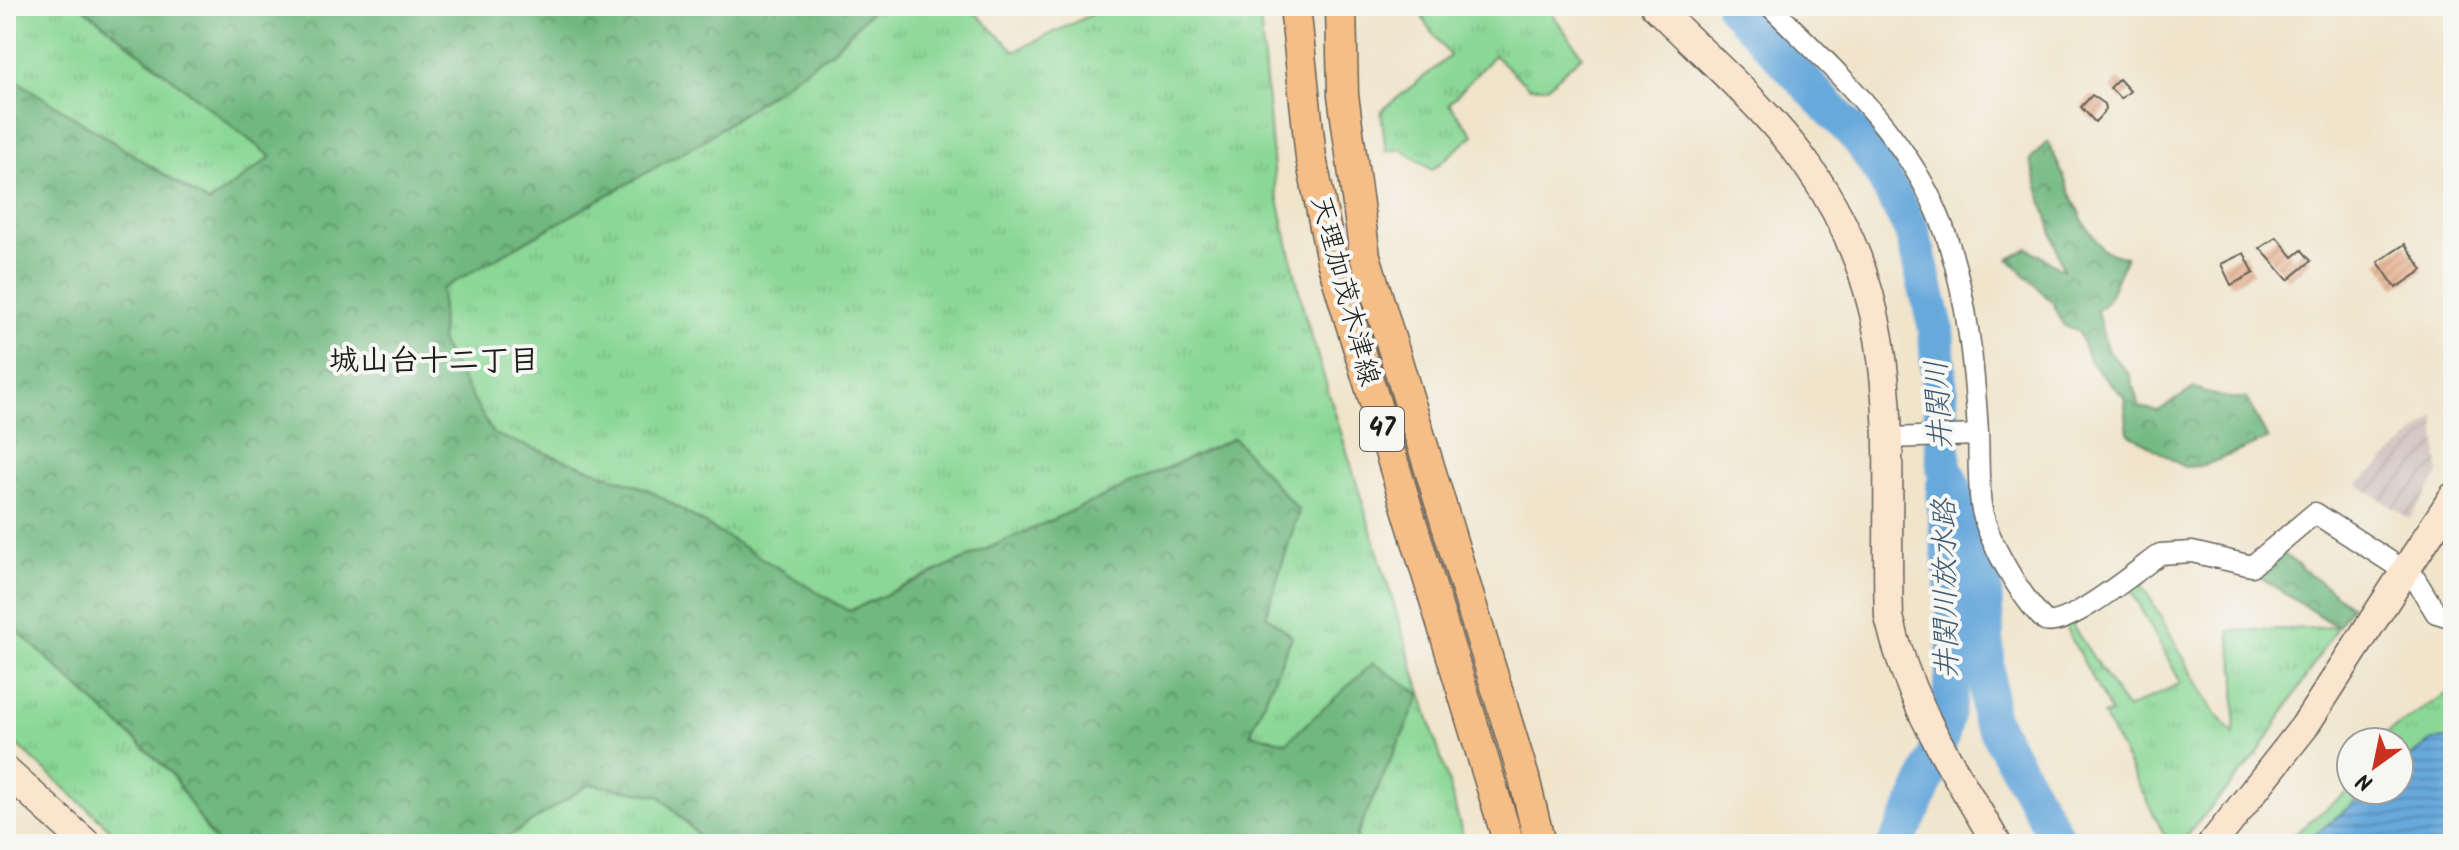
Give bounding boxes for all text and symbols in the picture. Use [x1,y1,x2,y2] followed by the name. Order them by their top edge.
[1297,191,1391,391] street label: 天理加茂木津線
[329,338,539,386] district label: 城山台十二丁目
[1914,359,1966,451] water label: 井関川
[1360,407,1404,451] road number: 47
[1921,497,1973,679] water label: 井関川放水路
[2335,726,2415,806] north arrow
[2350,762,2381,799] text: N

